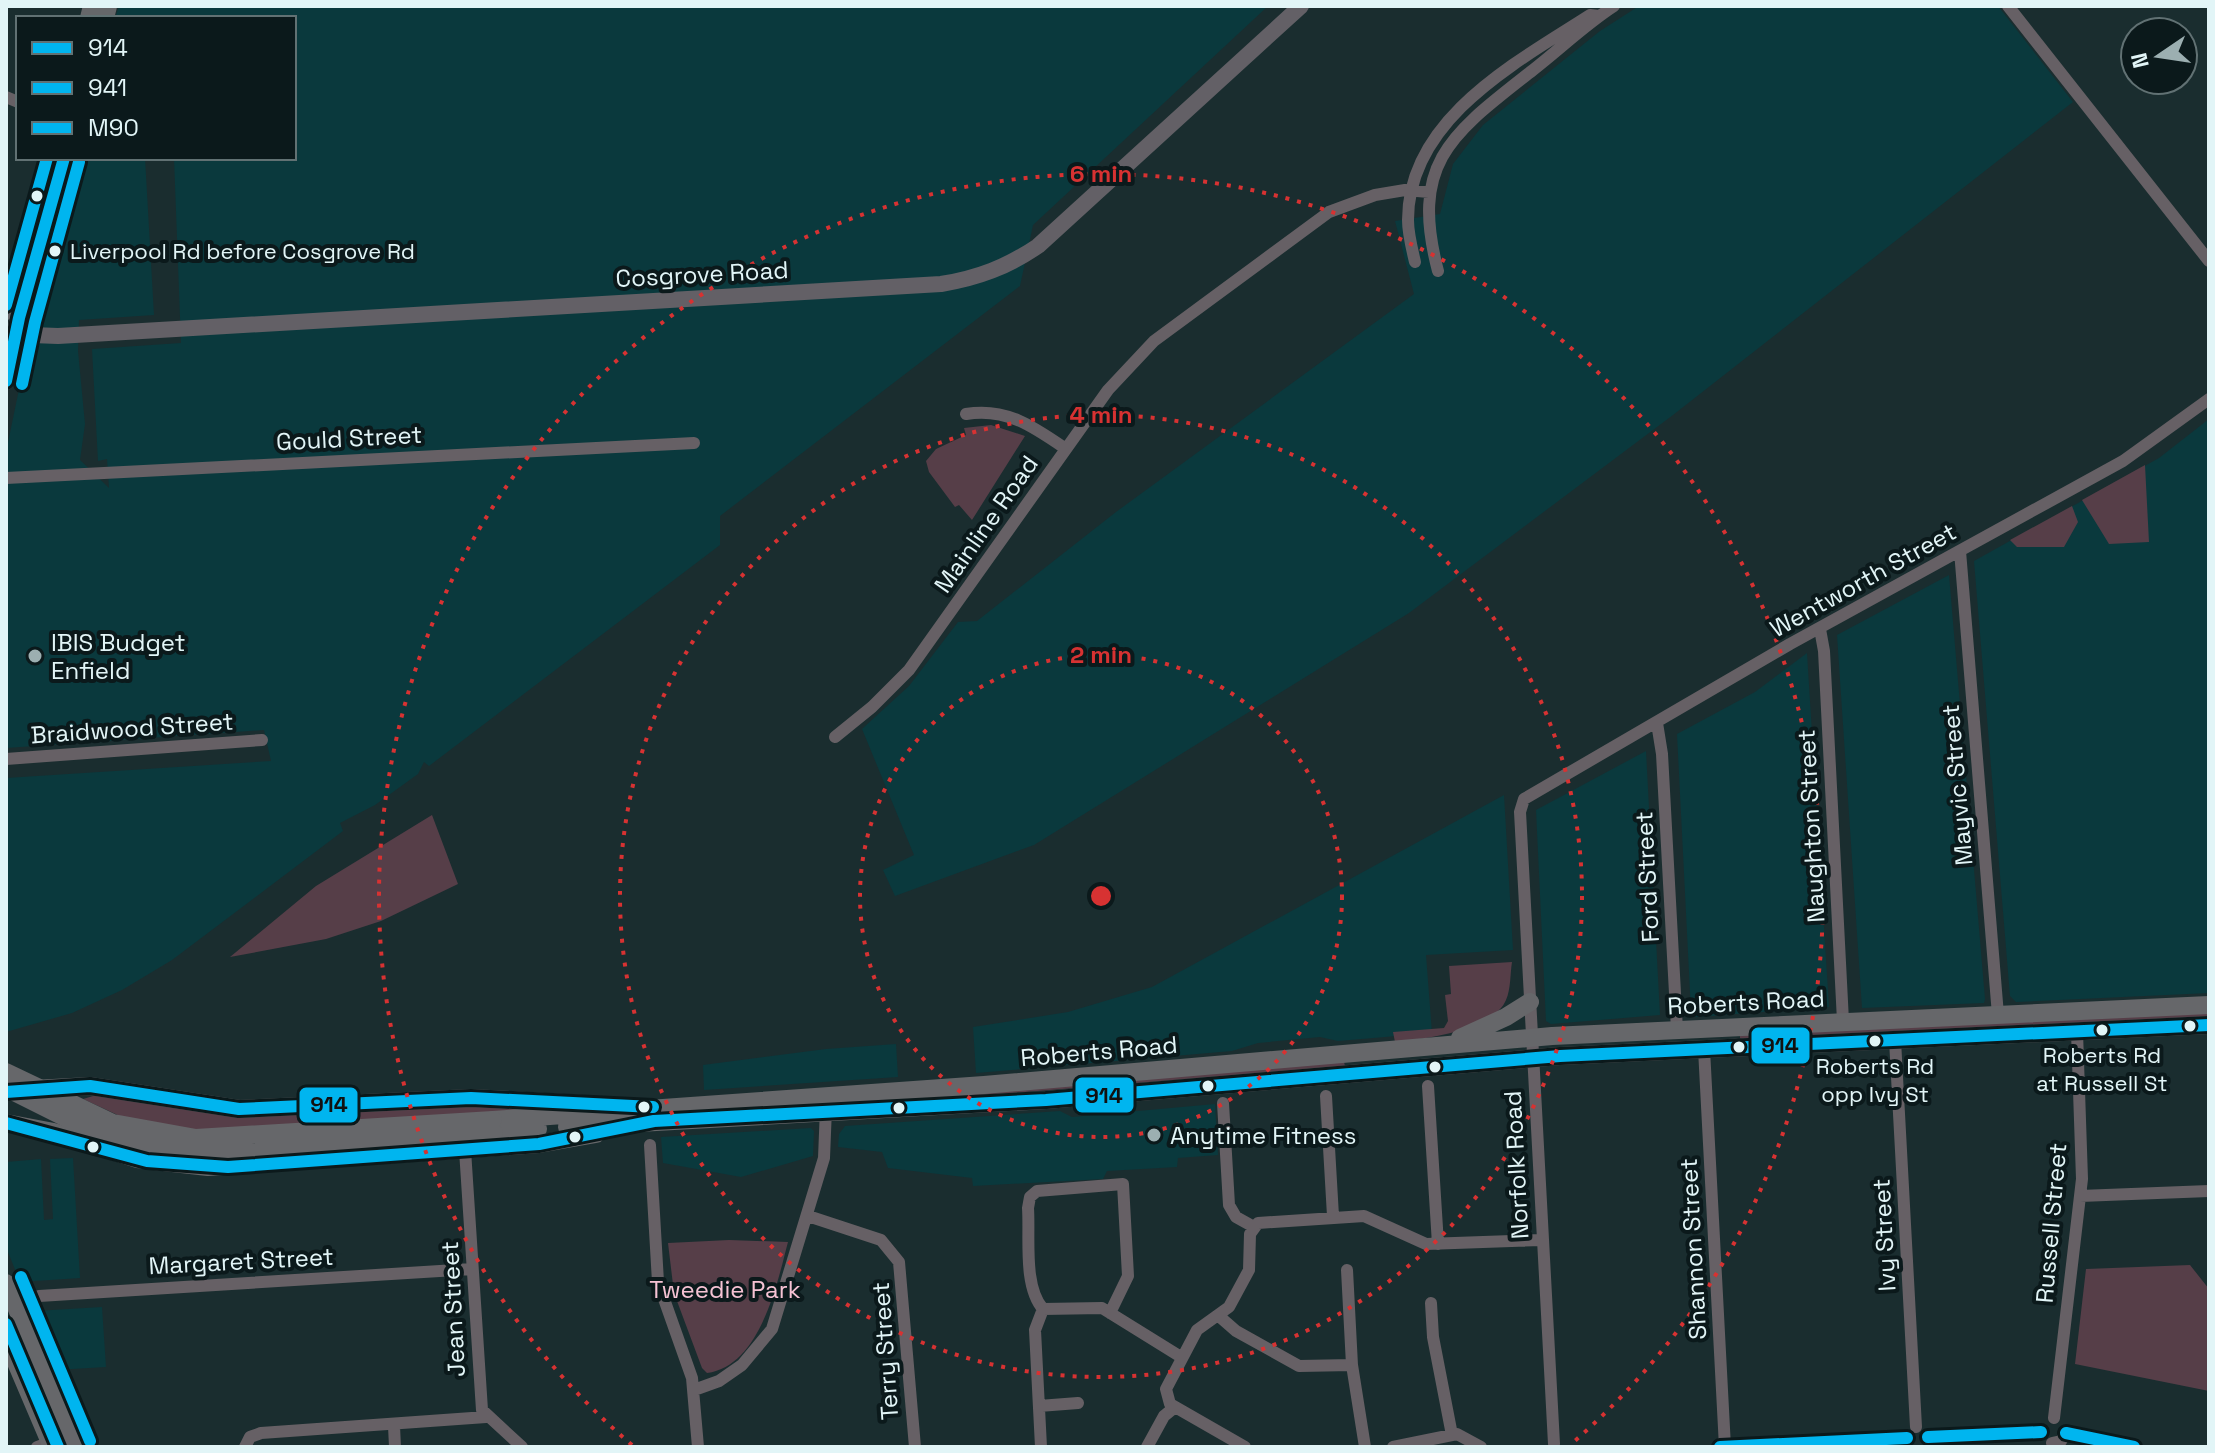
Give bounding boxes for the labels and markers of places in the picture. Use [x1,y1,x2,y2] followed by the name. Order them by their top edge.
[29,188,45,204] unlabelled marker
[70,237,415,265] place label: Liverpool Rd before Cosgrove Rd
[47,243,63,259] marker: Liverpool Rd before Cosgrove Rd
[51,627,186,686] place label: IBIS Budget Enfield
[26,647,44,665] marker: IBIS Budget Enfield
[1087,882,1115,910] centre of rings
[2182,1018,2198,1034] unlabelled marker
[2094,1022,2110,1038] marker: Roberts Rd at Russell St
[1867,1033,1883,1049] marker: Roberts Rd opp Ivy St
[1731,1039,1747,1055] unlabelled marker
[2036,1041,2168,1097] place label: Roberts Rd at Russell St
[1816,1052,1934,1108] place label: Roberts Rd opp Ivy St
[1427,1059,1443,1075] unlabelled marker
[1200,1078,1216,1094] unlabelled marker
[636,1099,652,1115] unlabelled marker
[891,1100,907,1116] unlabelled marker
[1170,1120,1356,1151] place label: Anytime Fitness
[1145,1126,1163,1144] marker: Anytime Fitness
[567,1129,583,1145] unlabelled marker
[85,1139,101,1155] unlabelled marker

